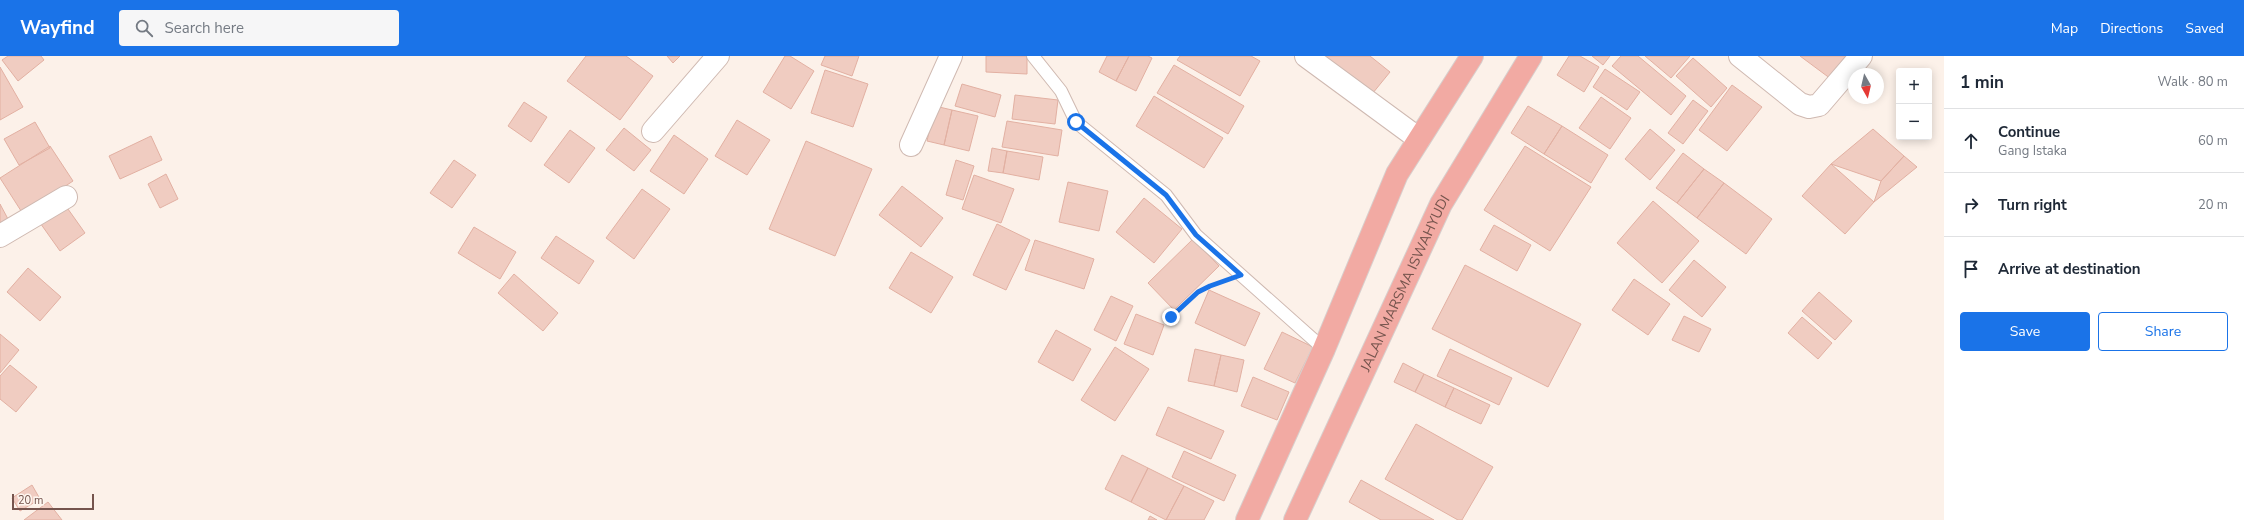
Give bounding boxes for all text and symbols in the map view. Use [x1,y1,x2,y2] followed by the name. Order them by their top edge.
[119,10,399,46] search box
[20,15,95,41] text: Wayfind
[133,17,155,39] icon: search
[165,18,244,38] text: Search here
[2051,19,2078,38] text: Map
[2100,19,2163,38] text: Directions
[2185,19,2224,38] text: Saved
[1848,68,1884,104] north arrow
[1896,68,1932,140] map controls
[1896,68,1932,104] button: +
[1960,71,2004,94] text: 1 min
[2157,73,2228,91] text: Walk · 80 m
[1896,104,1932,140] button: −
[1067,113,1085,131] route start
[1998,122,2060,142] text: Continue
[1960,130,1982,152] icon: ahead
[2198,132,2228,150] text: 60 m
[1998,142,2067,160] text: Gang Istaka
[1355,191,1454,375] street label: JALAN MARSMA ISWAHYUDI
[1960,194,1982,216] icon: right
[1998,195,2067,215] text: Turn right
[2198,196,2228,214] text: 20 m
[1960,258,1982,280] icon: arrive
[1998,259,2141,279] text: Arrive at destination
[1162,308,1180,326] route end
[1960,312,2090,351] button: Save
[2098,312,2228,351] button: Share
[12,492,94,511] scale bar
[18,493,43,508] text: 20 m

